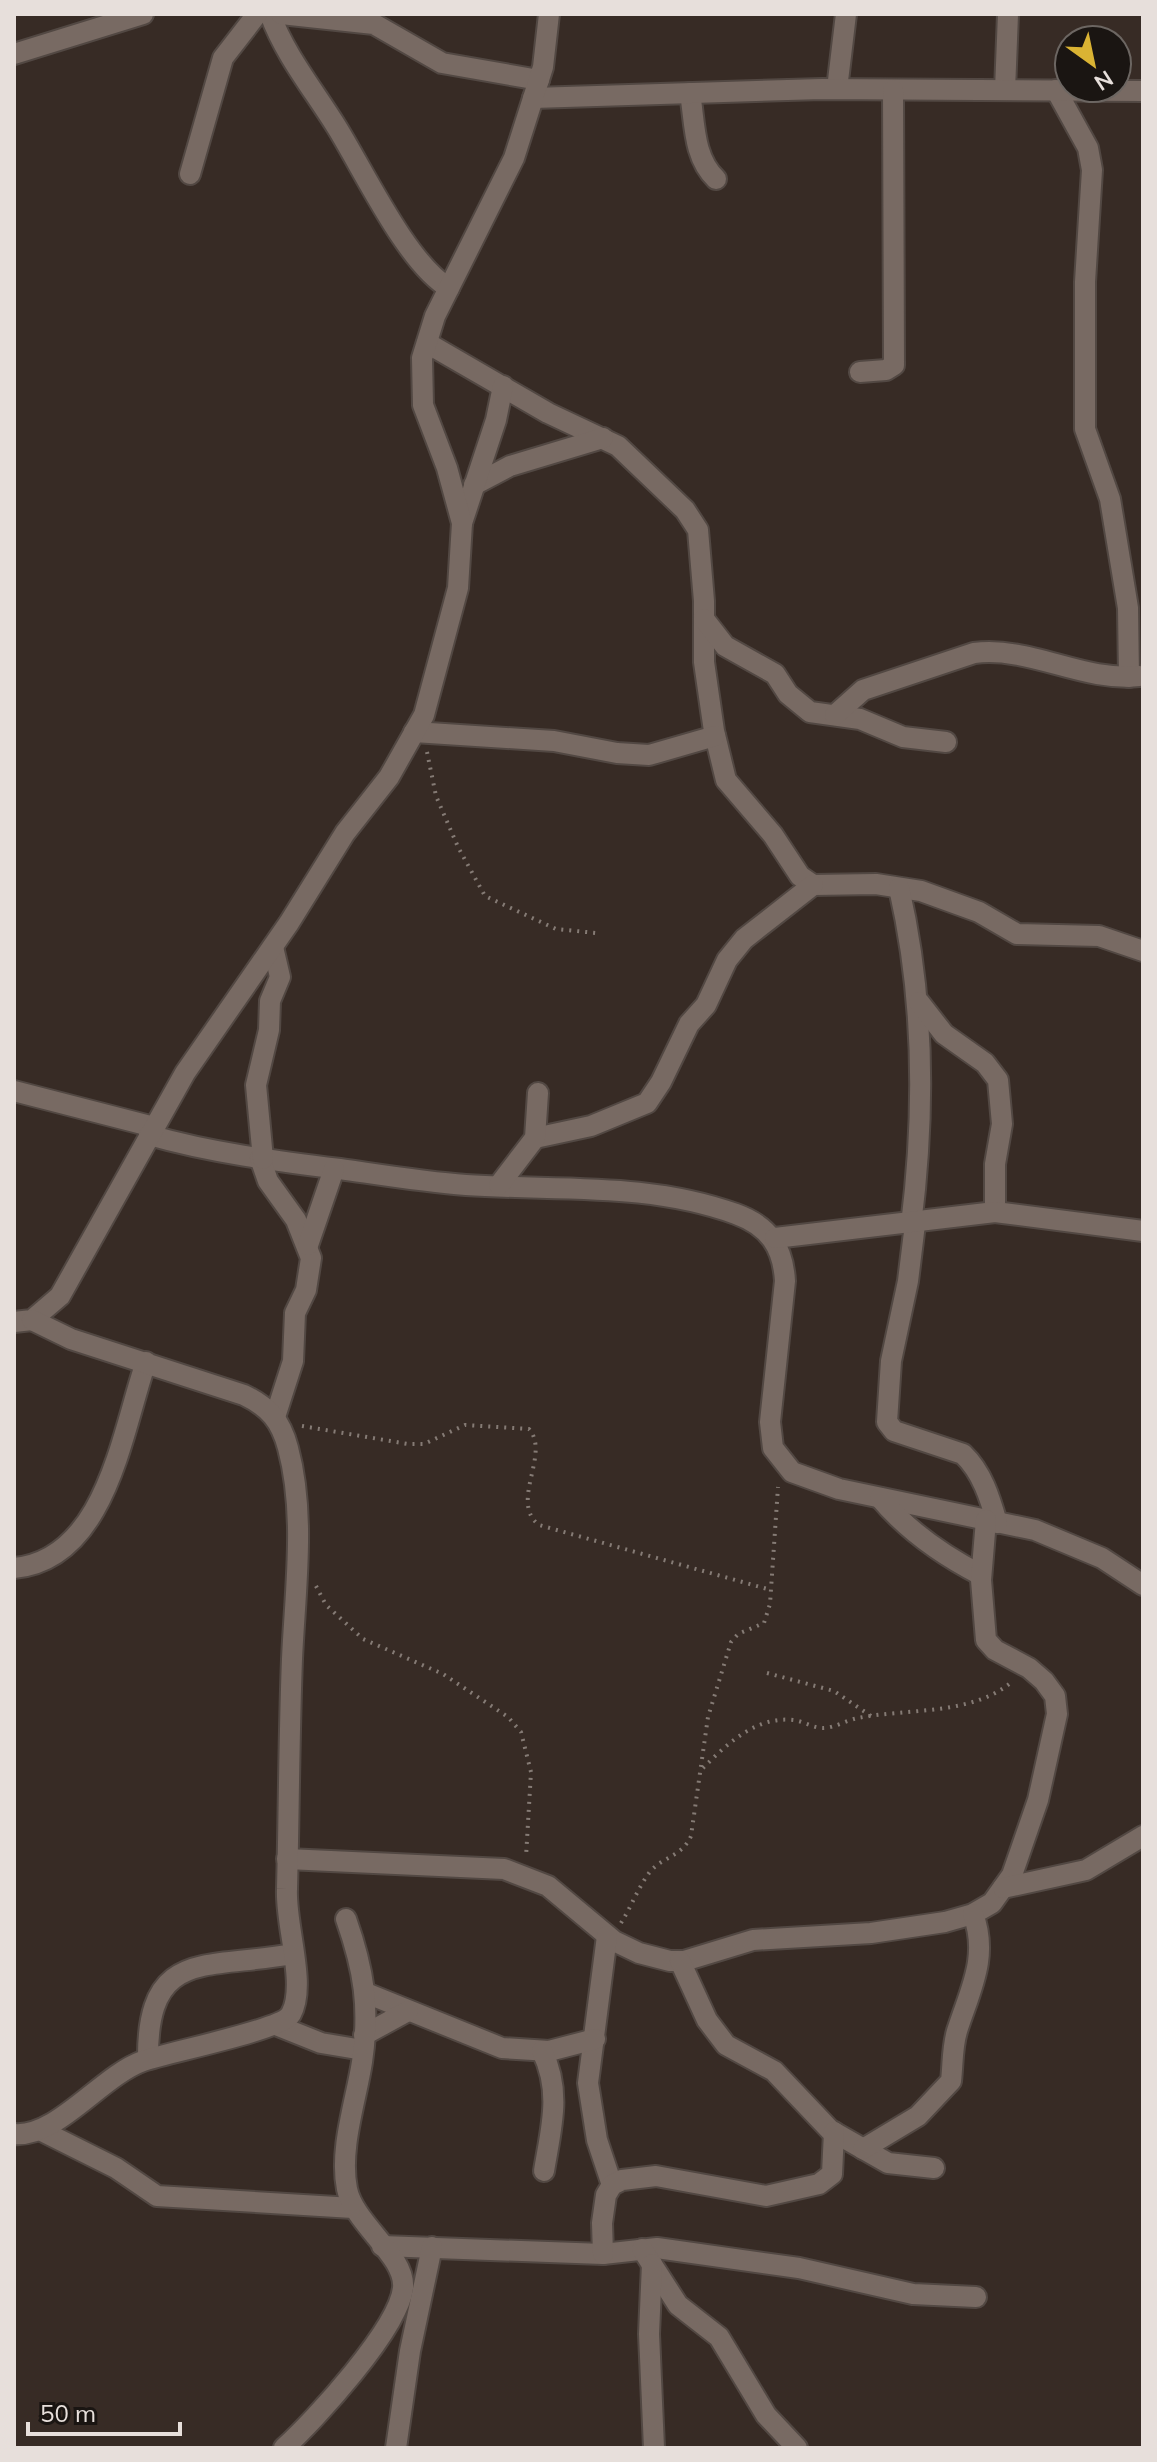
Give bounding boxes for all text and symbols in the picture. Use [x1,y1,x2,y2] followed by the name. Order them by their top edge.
[1053,24,1133,104] north arrow
[1089,65,1118,97] text: N
[28,2386,180,2436] scale bar
[40,2398,96,2428] text: 50 m

